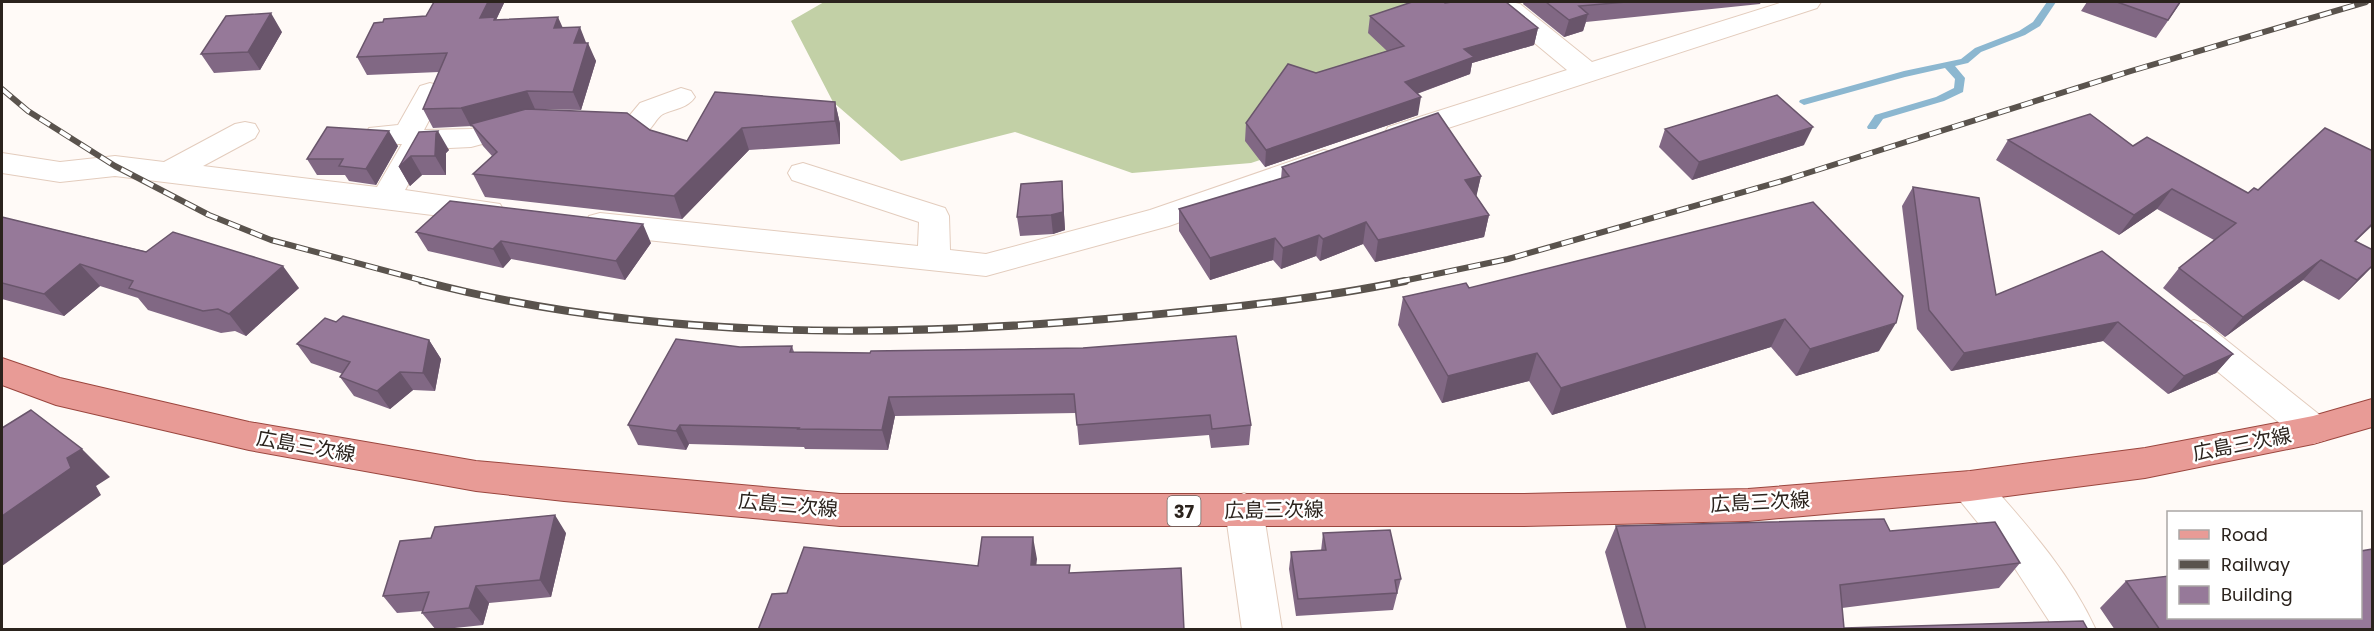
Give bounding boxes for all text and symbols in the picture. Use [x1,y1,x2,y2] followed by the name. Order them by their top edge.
[2190,421,2294,467] street label: 広島三次線
[254,424,358,468] street label: 広島三次線
[1709,485,1811,519] street label: 広島三次線
[737,487,839,523] street label: 広島三次線
[1224,495,1324,525] street label: 広島三次線
[1168,496,1200,526] road number: 37
[2167,511,2362,619] legend
[2221,522,2268,547] text: Road
[2221,552,2290,577] text: Railway
[2221,582,2293,607] text: Building

